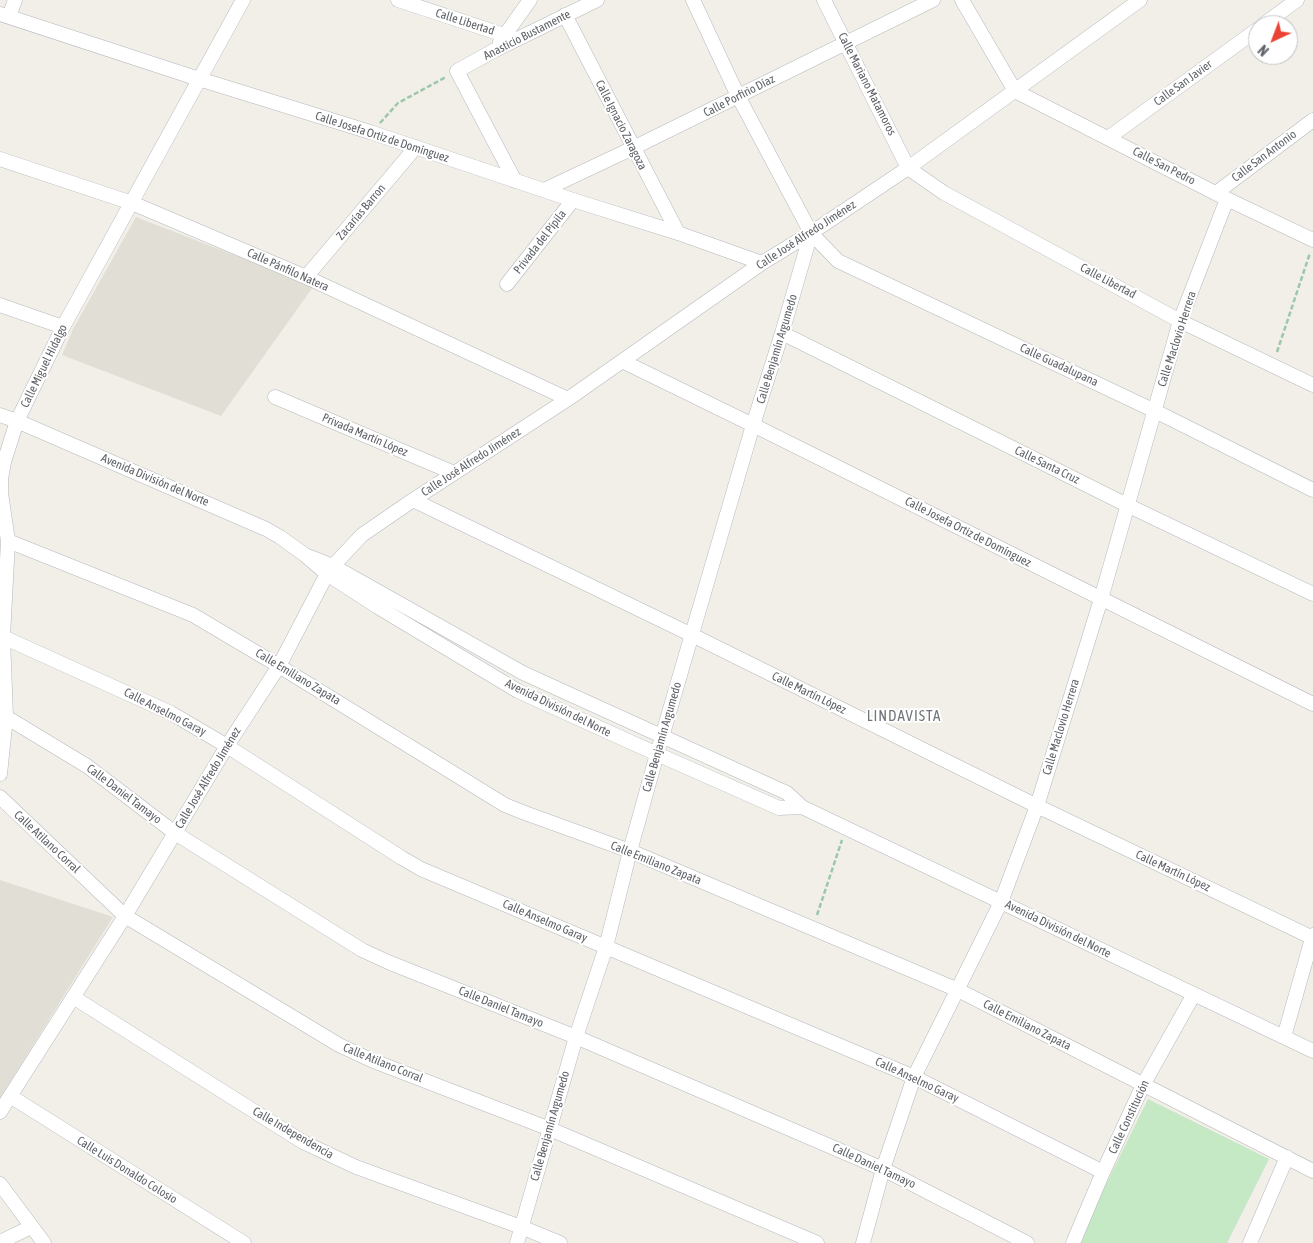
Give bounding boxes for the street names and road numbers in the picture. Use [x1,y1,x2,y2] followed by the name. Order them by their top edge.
[434,6,496,38] street label: Calle Libertad
[481,7,573,63] street label: Anasticio Bustamente
[835,30,899,138] street label: Calle Mariano Matamoros
[1151,57,1215,109] street label: Calle San Javier
[701,72,777,120] street label: Calle Porfirio Díaz
[592,78,650,172] street label: Calle Ignacio Zaragoza
[313,109,451,165] street label: Calle Josefa Ortiz de Domínguez
[1229,127,1299,185] street label: Calle San Antonio
[1130,144,1198,188] street label: Calle San Pedro
[333,181,389,243] street label: Zacarías Barron
[754,197,858,273] street label: Calle José Alfredo Jiménez
[511,207,569,277] street label: Privada del Pípila
[245,246,331,294] street label: Calle Pánfilo Natera
[1078,260,1138,302] street label: Calle Libertad
[1155,289,1199,389] street label: Calle Maclovio Herrera
[753,292,801,406] street label: Calle Benjamín Argumedo
[18,322,70,410] street label: Calle Miguel Hidalgo
[1017,341,1101,389] street label: Calle Guadalupana
[320,410,410,460] street label: Privada Martín López
[419,424,523,500] street label: Calle José Alfredo Jiménez
[1012,443,1082,487] street label: Calle Santa Cruz
[99,451,211,509] street label: Avenida División del Norte
[902,494,1034,570] street label: Calle Josefa Ortiz de Domínguez
[253,646,343,708] street label: Calle Emiliano Zapata
[770,669,848,717] street label: Calle Martín López
[503,676,613,740] street label: Avenida División del Norte
[1040,677,1082,777] street label: Calle Maclovio Herrera
[639,680,685,794] street label: Calle Benjamín Argumedo
[121,685,209,739] street label: Calle Anselmo Garay
[172,725,244,831] street label: Calle José Alfredo Jiménez
[84,761,164,827] street label: Calle Daniel Tamayo
[11,808,83,876] street label: Calle Atilano Corral
[608,838,704,888] street label: Calle Emiliano Zapata
[1133,847,1213,895] street label: Calle Martín López
[501,897,589,945] street label: Calle Anselmo Garay
[1003,897,1113,961] street label: Avenida División del Norte
[457,983,545,1031] street label: Calle Daniel Tamayo
[981,997,1073,1053] street label: Calle Emiliano Zapata
[341,1040,425,1086] street label: Calle Atilano Corral
[873,1054,961,1106] street label: Calle Anselmo Garay
[527,1069,573,1183] street label: Calle Benjamín Argumedo
[1106,1078,1152,1156] street label: Calle Constitución
[250,1104,336,1162] street label: Calle Independencia
[74,1133,180,1207] street label: Calle Luis Donaldo Colosio
[830,1140,918,1192] street label: Calle Daniel Tamayo

